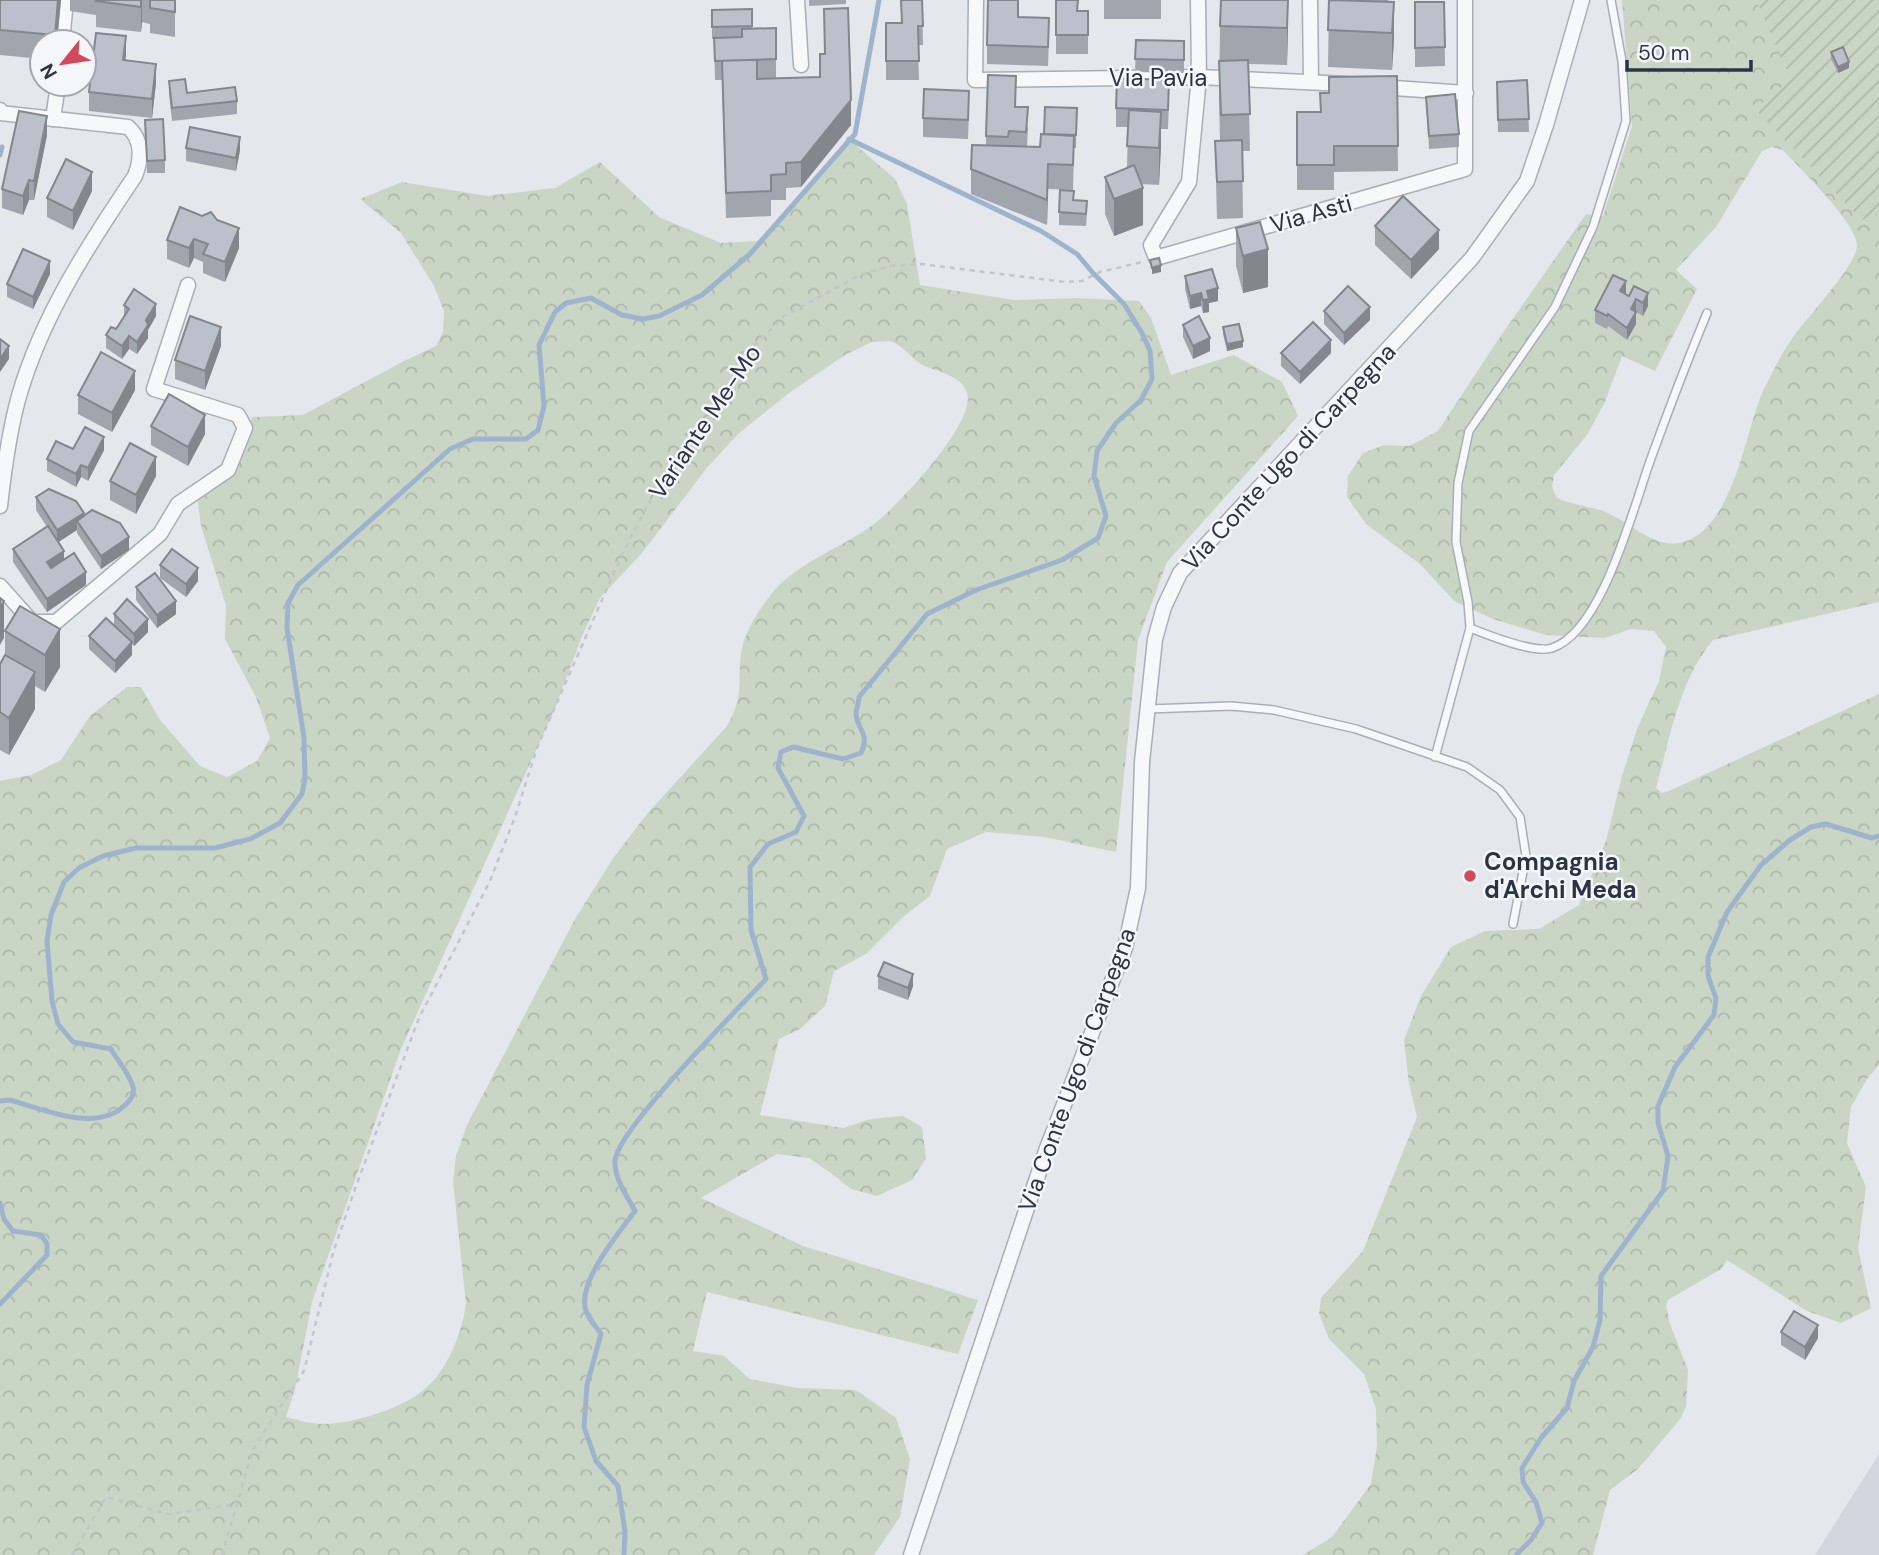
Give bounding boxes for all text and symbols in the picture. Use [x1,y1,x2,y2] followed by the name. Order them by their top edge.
[28,28,98,98] north arrow
[1627,28,1751,72] scale bar
[1638,39,1689,67] text: 50 m
[34,59,63,84] text: N
[1109,62,1207,93] street label: Via Pavia
[1266,187,1355,240] street label: Via Asti
[1175,336,1402,577] street label: Via Conte Ugo di Carpegna
[642,339,768,505] street label: Variante Me-Mo
[1484,846,1637,905] place label: Compagnia d'Archi Meda
[1462,868,1478,884] marker: Compagnia d'Archi Meda
[1011,924,1142,1216] street label: Via Conte Ugo di Carpegna

